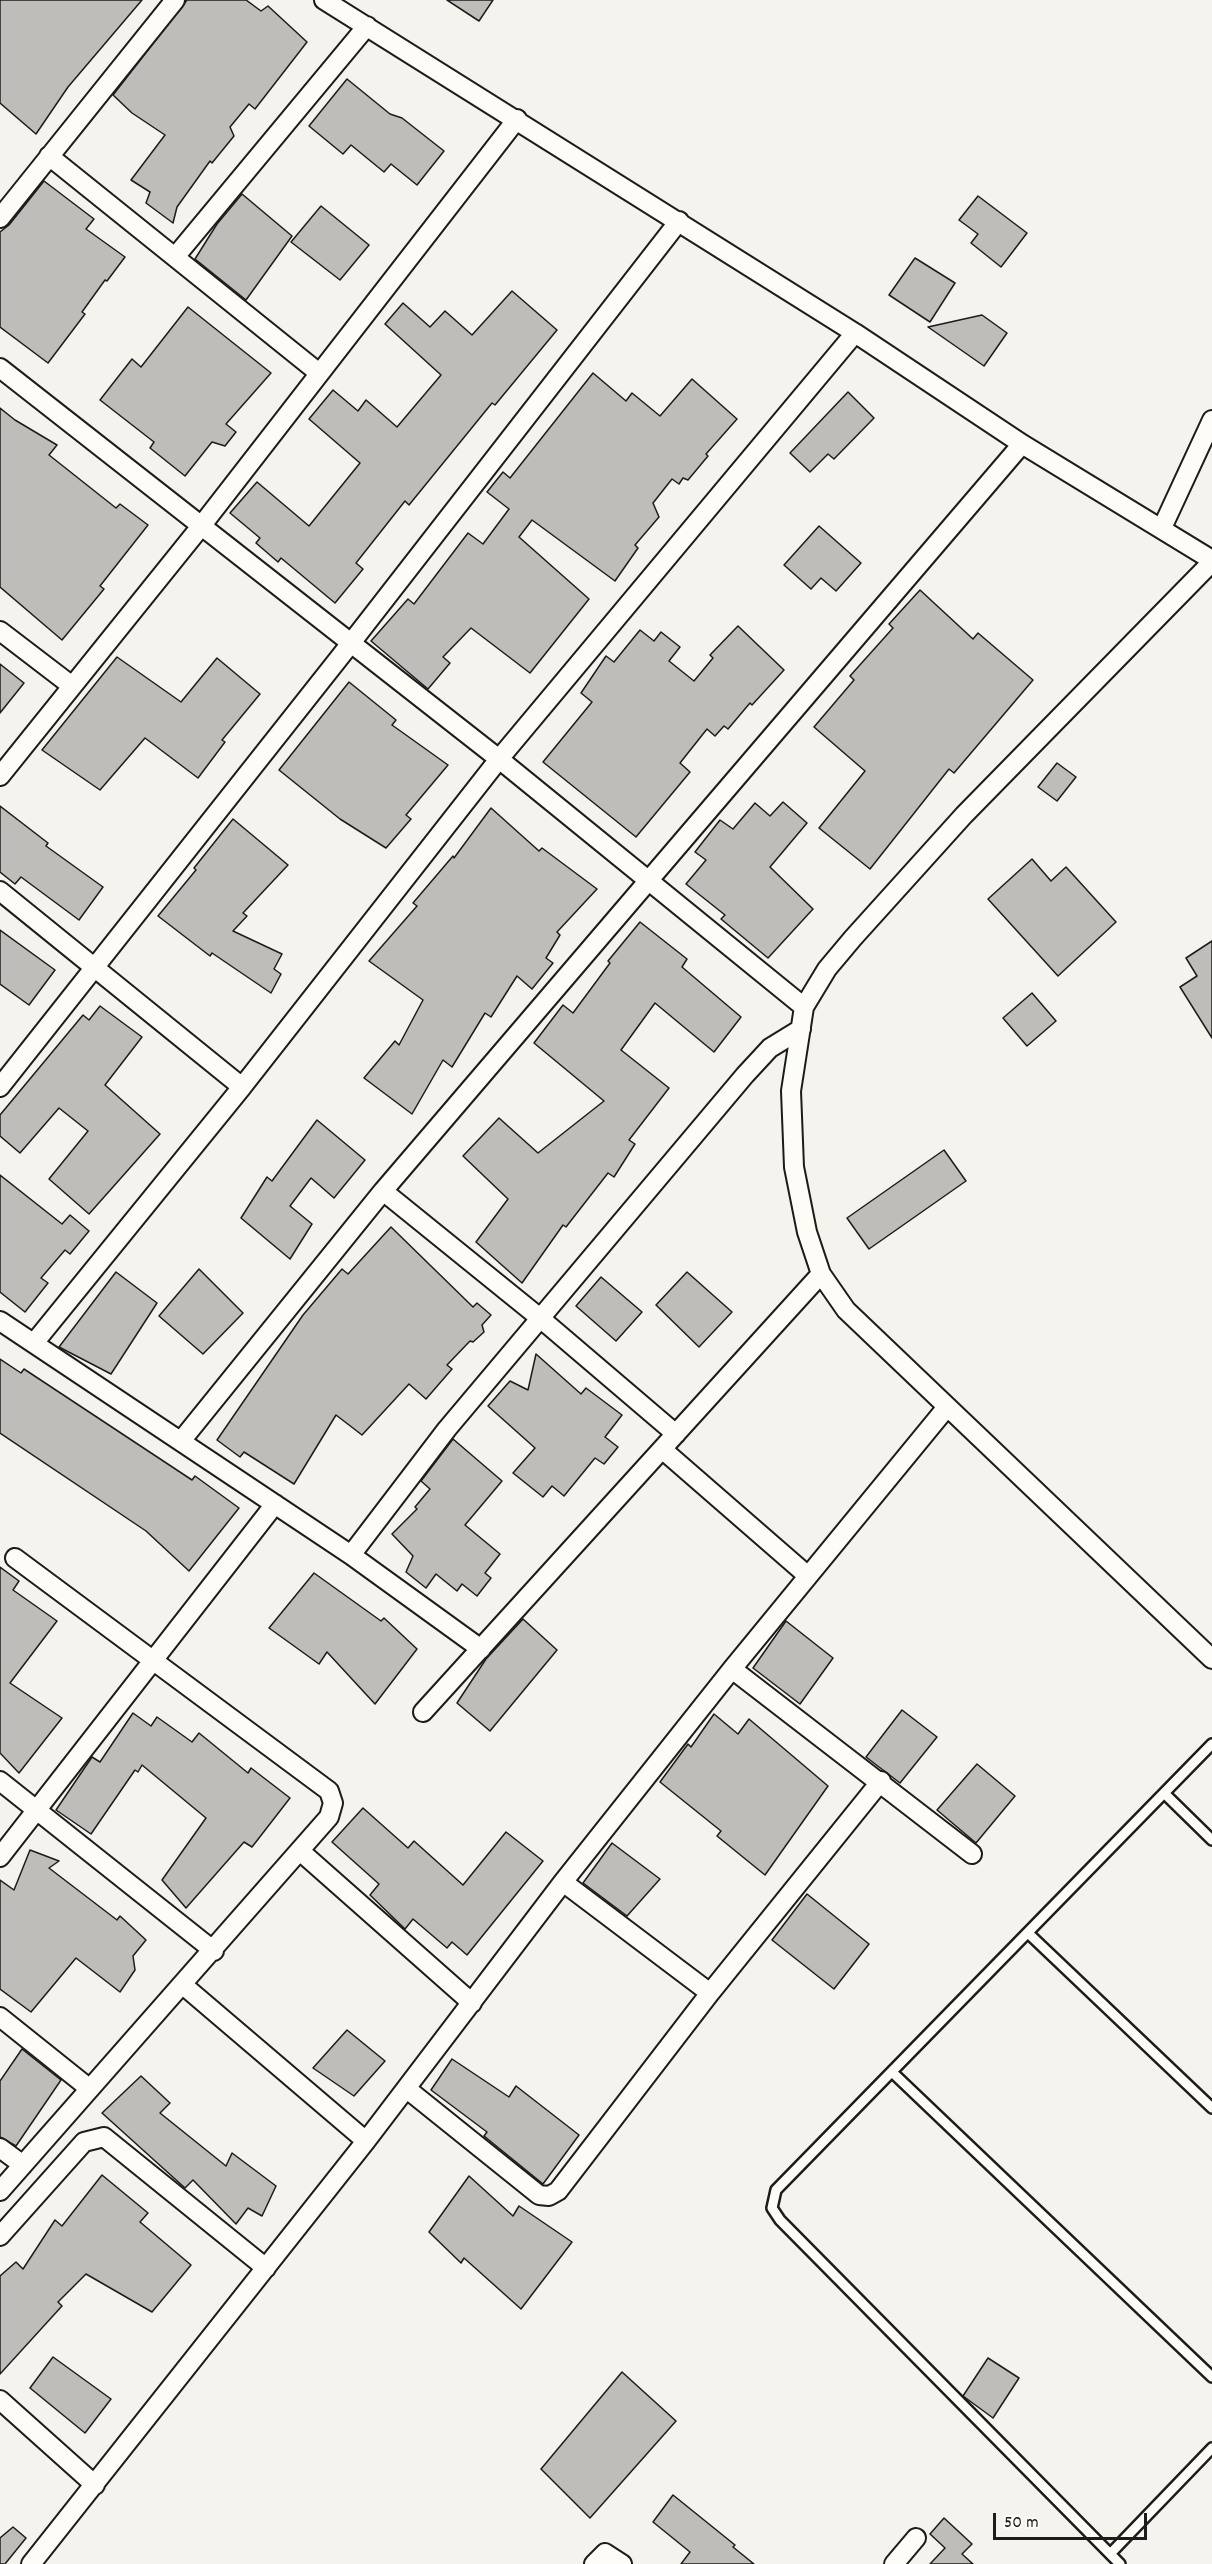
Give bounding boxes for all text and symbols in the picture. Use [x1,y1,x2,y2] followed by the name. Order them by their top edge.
[996,2501,1150,2539] scale bar
[1004,2511,1039,2536] text: 50 m

